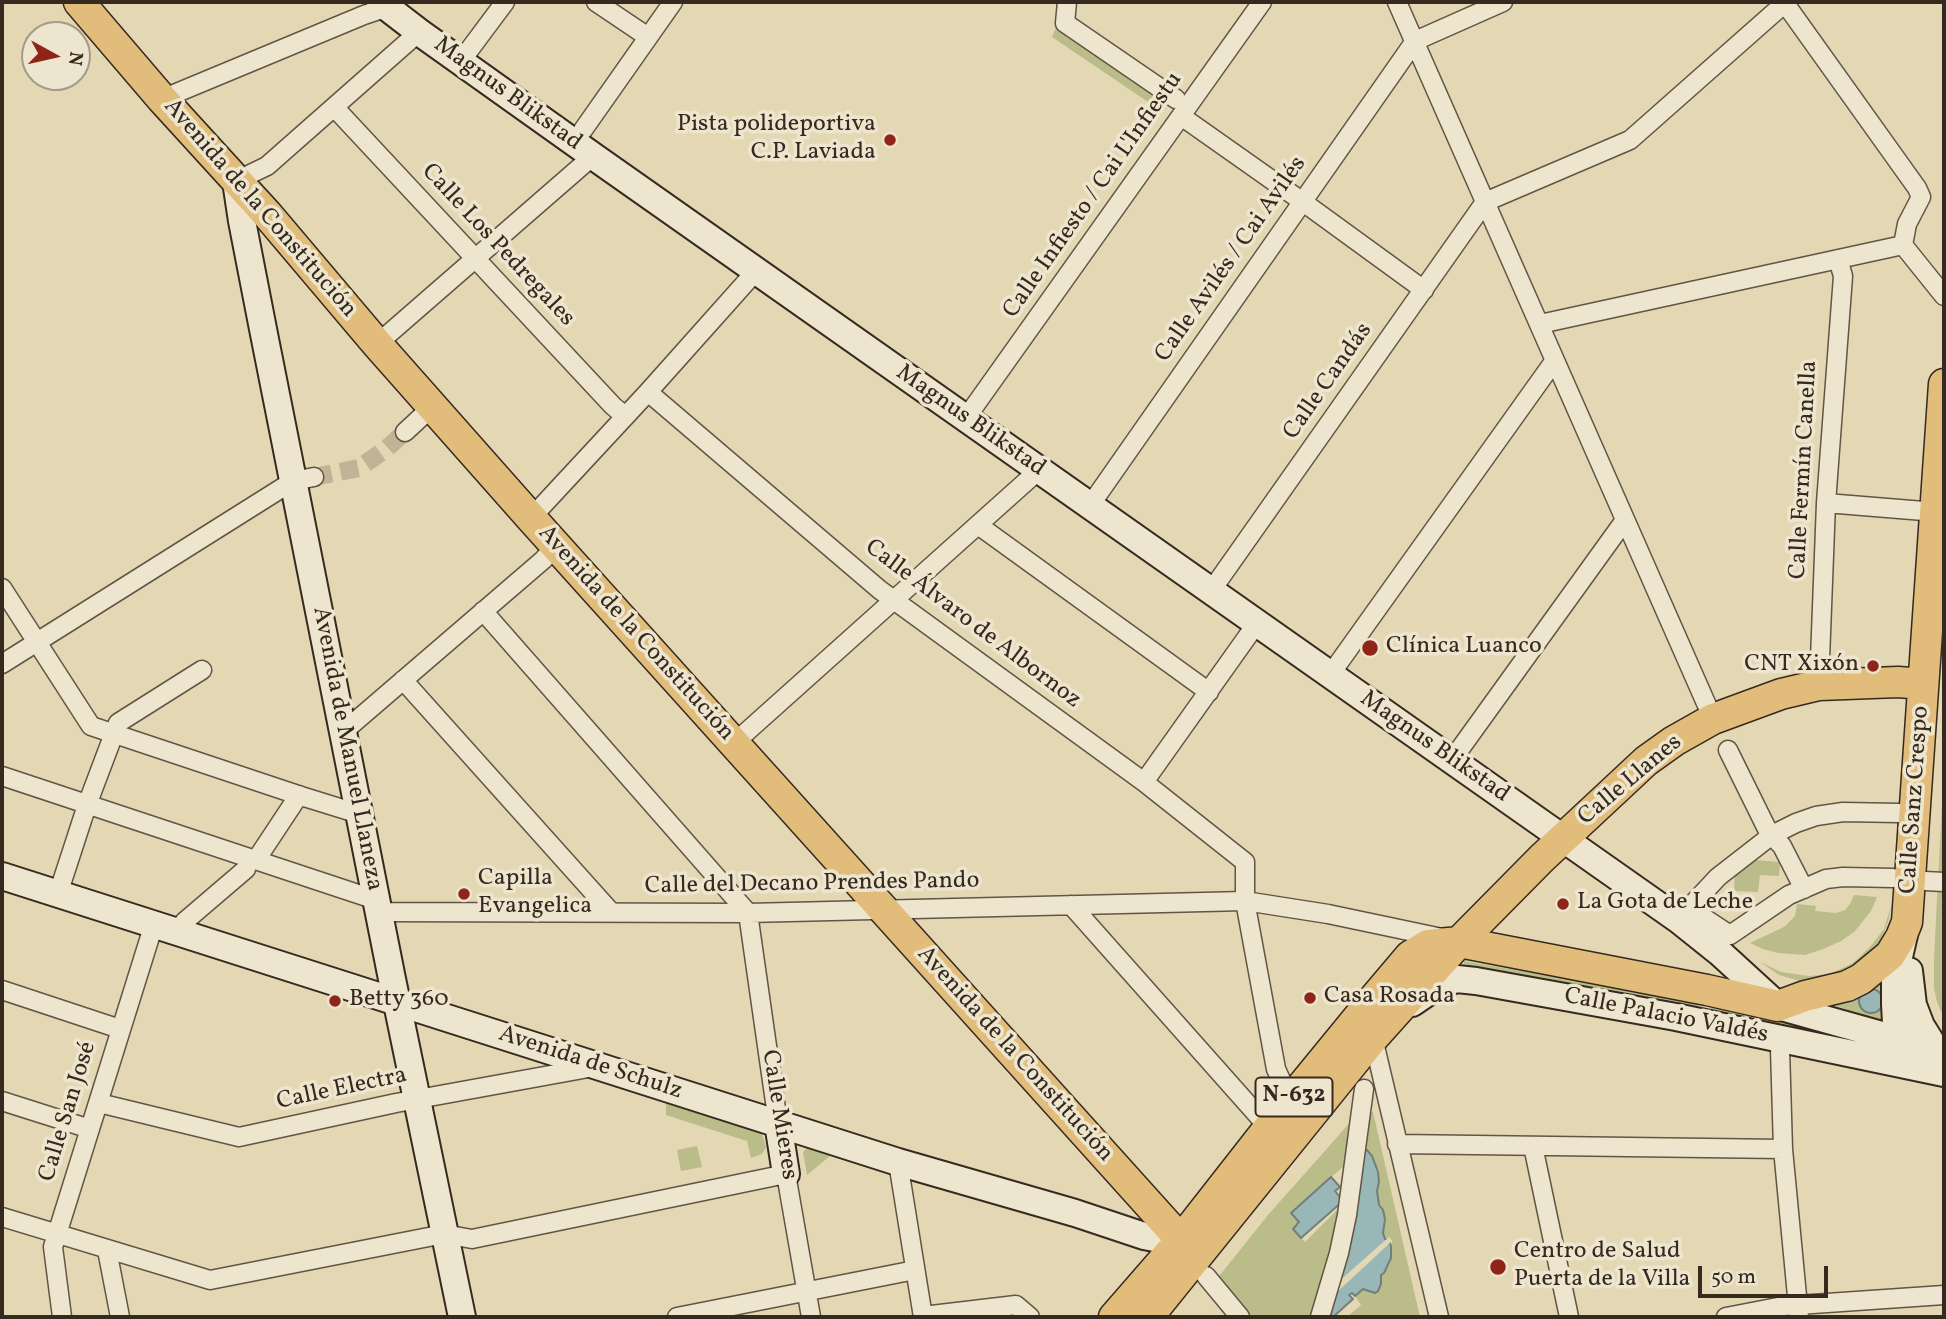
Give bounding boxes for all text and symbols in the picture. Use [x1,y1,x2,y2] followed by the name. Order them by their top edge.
[21,21,91,91] north arrow
[427,32,587,158] street label: Magnus Blikstad
[61,50,89,67] text: N
[998,67,1190,325] street label: Calle Infiesto / Cai L'Infiestu
[156,94,362,324] street label: Avenida de la Constitución
[677,112,876,168] place label: Pista polideportiva C.P. Laviada
[882,132,898,148] marker: Pista polideportiva C.P. Laviada
[1150,152,1314,368] street label: Calle Avilés / Cai Avilés
[414,159,580,333] street label: Calle Los Pedregales
[1278,318,1380,446] street label: Calle Candás
[890,360,1050,484] street label: Magnus Blikstad
[1785,360,1825,580] street label: Calle Fermín Canella
[530,520,740,748] street label: Avenida de la Constitución
[858,534,1086,716] street label: Calle Álvaro de Albornoz
[304,605,388,893] street label: Avenida de Manuel Llaneza
[1386,634,1542,662] place label: Clínica Luanco
[1360,638,1380,658] marker: Clínica Luanco
[1744,652,1859,680] place label: CNT Xixón
[1865,658,1881,674] marker: CNT Xixón
[1354,686,1514,810] street label: Magnus Blikstad
[1895,705,1937,895] street label: Calle Sanz Crespo
[1573,729,1689,833] street label: Calle Llanes
[478,866,592,922] place label: Capilla Evangelica
[644,868,980,902] street label: Calle del Decano Prendes Pando
[456,886,472,902] marker: Capilla Evangelica
[1577,890,1753,918] place label: La Gota de Leche
[1555,896,1571,912] marker: La Gota de Leche
[909,941,1119,1169] street label: Avenida de la Constitución
[1562,983,1770,1051] street label: Calle Palacio Valdés
[1324,984,1455,1012] place label: Casa Rosada
[349,987,449,1015] place label: Betty 360
[1302,990,1318,1006] marker: Casa Rosada
[327,993,343,1009] marker: Betty 360
[495,1021,685,1107] street label: Avenida de Schulz
[34,1039,104,1185] street label: Calle San José
[754,1048,802,1182] street label: Calle Mieres
[274,1062,410,1118] street label: Calle Electra
[1256,1078,1332,1116] road number: N-632
[1514,1239,1691,1295] place label: Centro de Salud Puerta de la Villa
[1701,1252,1830,1296] scale bar
[1488,1257,1508,1277] marker: Centro de Salud Puerta de la Villa
[1711,1263,1756,1292] text: 50 m

